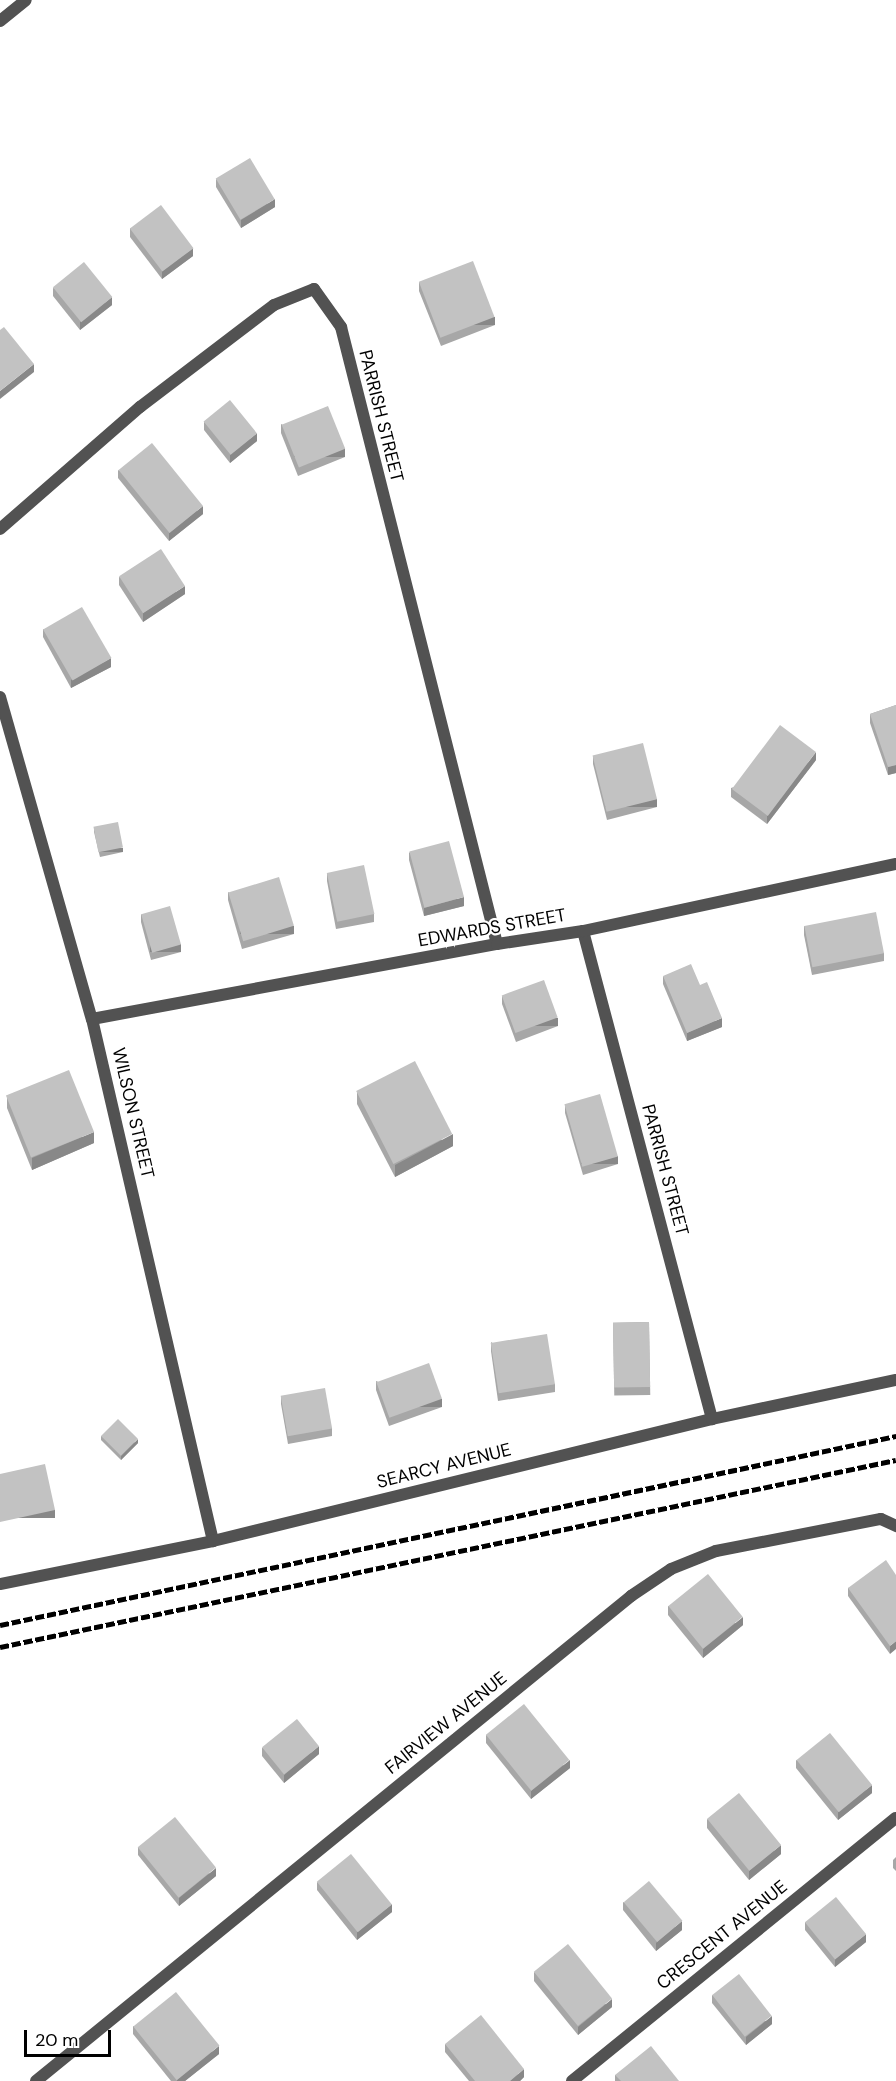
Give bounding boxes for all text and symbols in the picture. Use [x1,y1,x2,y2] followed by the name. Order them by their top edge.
[354,348,408,484] street label: PARRISH STREET
[416,904,568,952] street label: EDWARDS STREET
[107,1046,159,1180] street label: WILSON STREET
[637,1102,693,1238] street label: PARRISH STREET
[375,1439,513,1493] street label: SEARCY AVENUE
[381,1667,511,1779] street label: FAIRVIEW AVENUE
[652,1876,792,1994] street label: CRESCENT AVENUE
[27,2018,114,2056] scale bar
[35,2028,78,2052] text: 20 m

